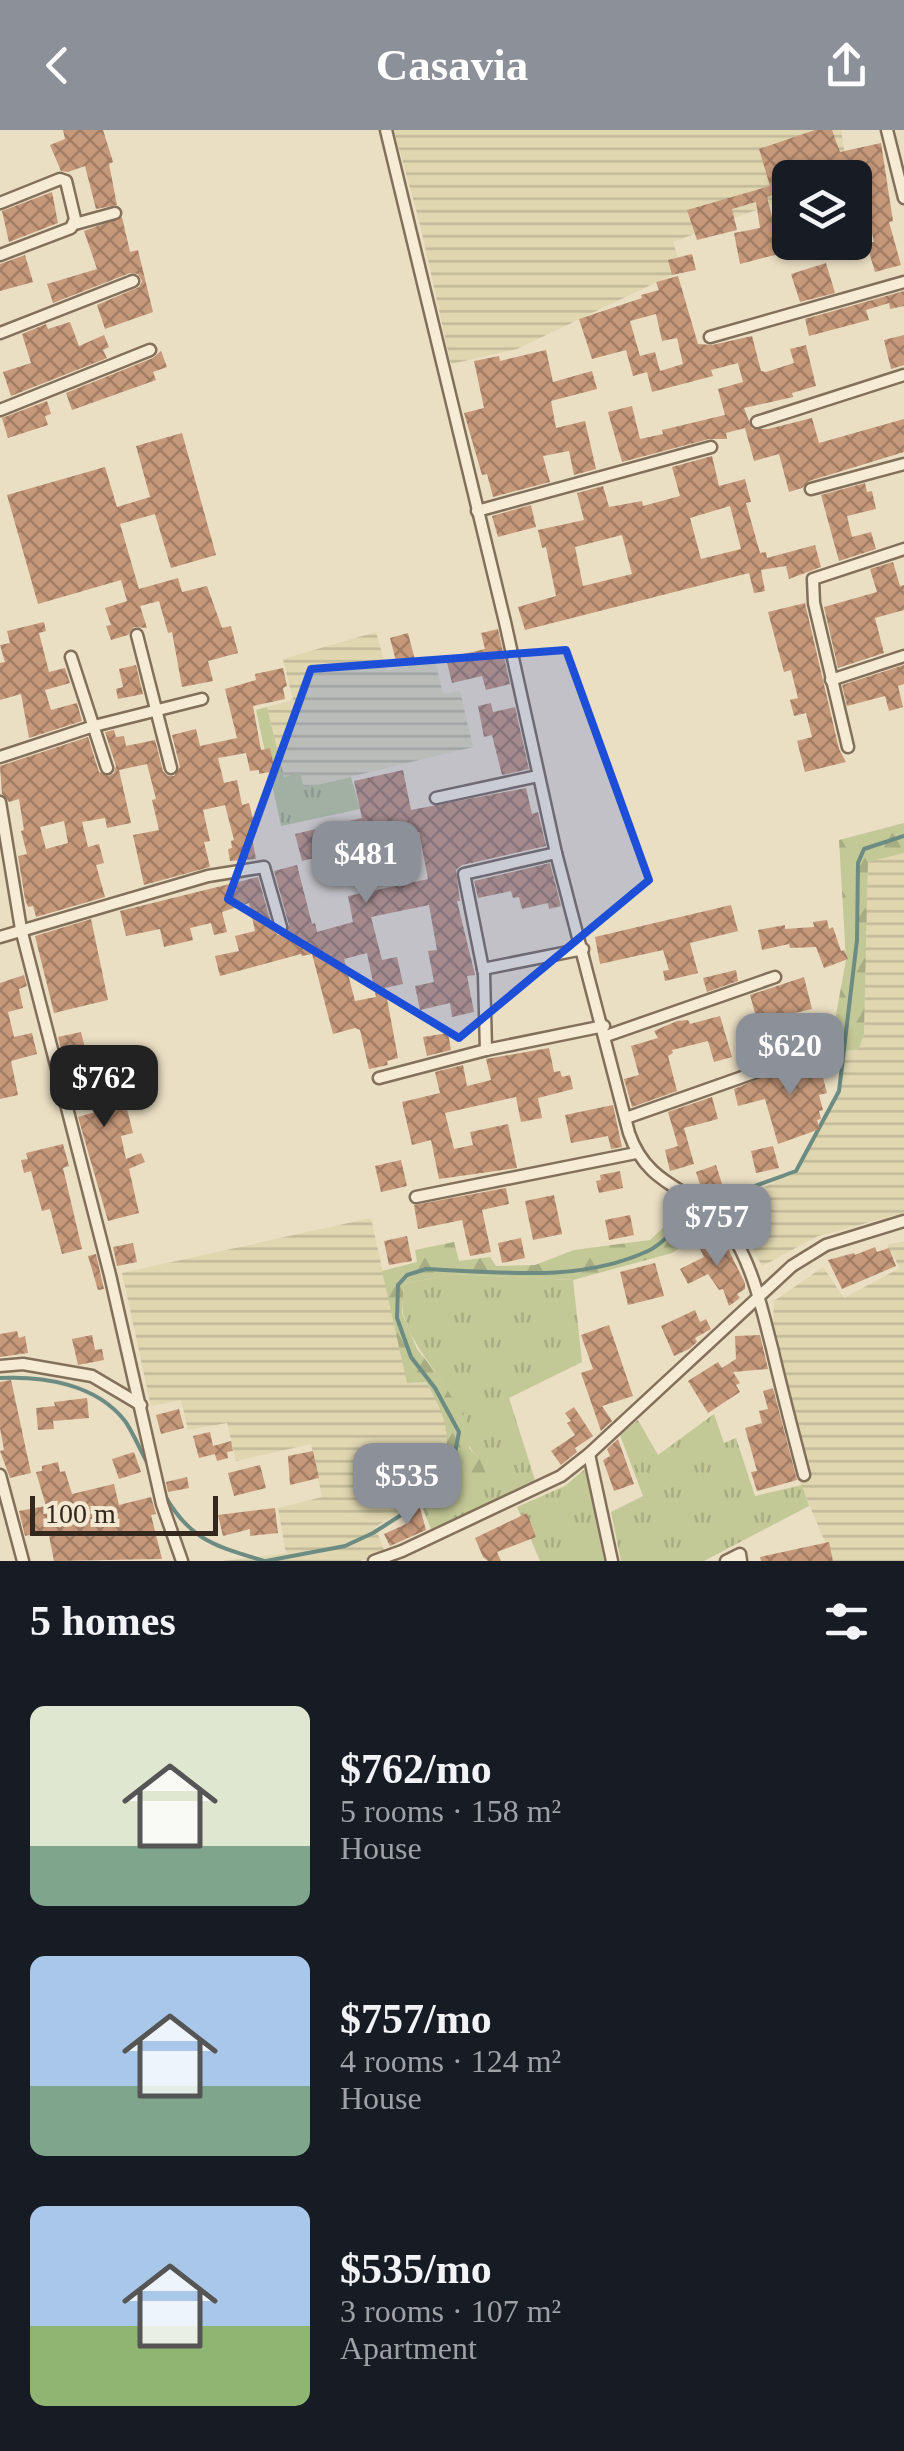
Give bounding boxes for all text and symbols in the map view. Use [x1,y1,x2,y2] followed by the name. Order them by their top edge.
[30,38,85,93] icon: back
[819,38,874,93] icon: share
[376,40,528,90] text: Casavia
[772,160,872,260] map controls
[772,160,872,260] button: layers
[307,821,425,906] pin: $481
[334,835,398,871] text: $481
[731,1013,849,1098] pin: $620
[758,1027,822,1063] text: $620
[45,1045,163,1130] pin: $762
[72,1059,136,1095] text: $762
[658,1184,776,1269] pin: $757
[685,1198,749,1234] text: $757
[348,1443,466,1528] pin: $535
[375,1457,439,1493] text: $535
[30,1491,218,1536] scale bar
[45,1498,116,1529] text: 100 m
[819,1594,874,1649] icon: filters
[30,1598,176,1644] text: 5 homes
[110,1746,230,1866] icon: home
[340,1746,492,1792] text: $762/mo
[340,1793,561,1829] text: 5 rooms · 158 m²
[340,1830,422,1866] text: House
[110,1996,230,2116] icon: home
[340,1996,492,2042] text: $757/mo
[340,2043,561,2079] text: 4 rooms · 124 m²
[340,2080,422,2116] text: House
[110,2246,230,2366] icon: home
[340,2246,492,2292] text: $535/mo
[340,2293,561,2329] text: 3 rooms · 107 m²
[340,2330,477,2366] text: Apartment

